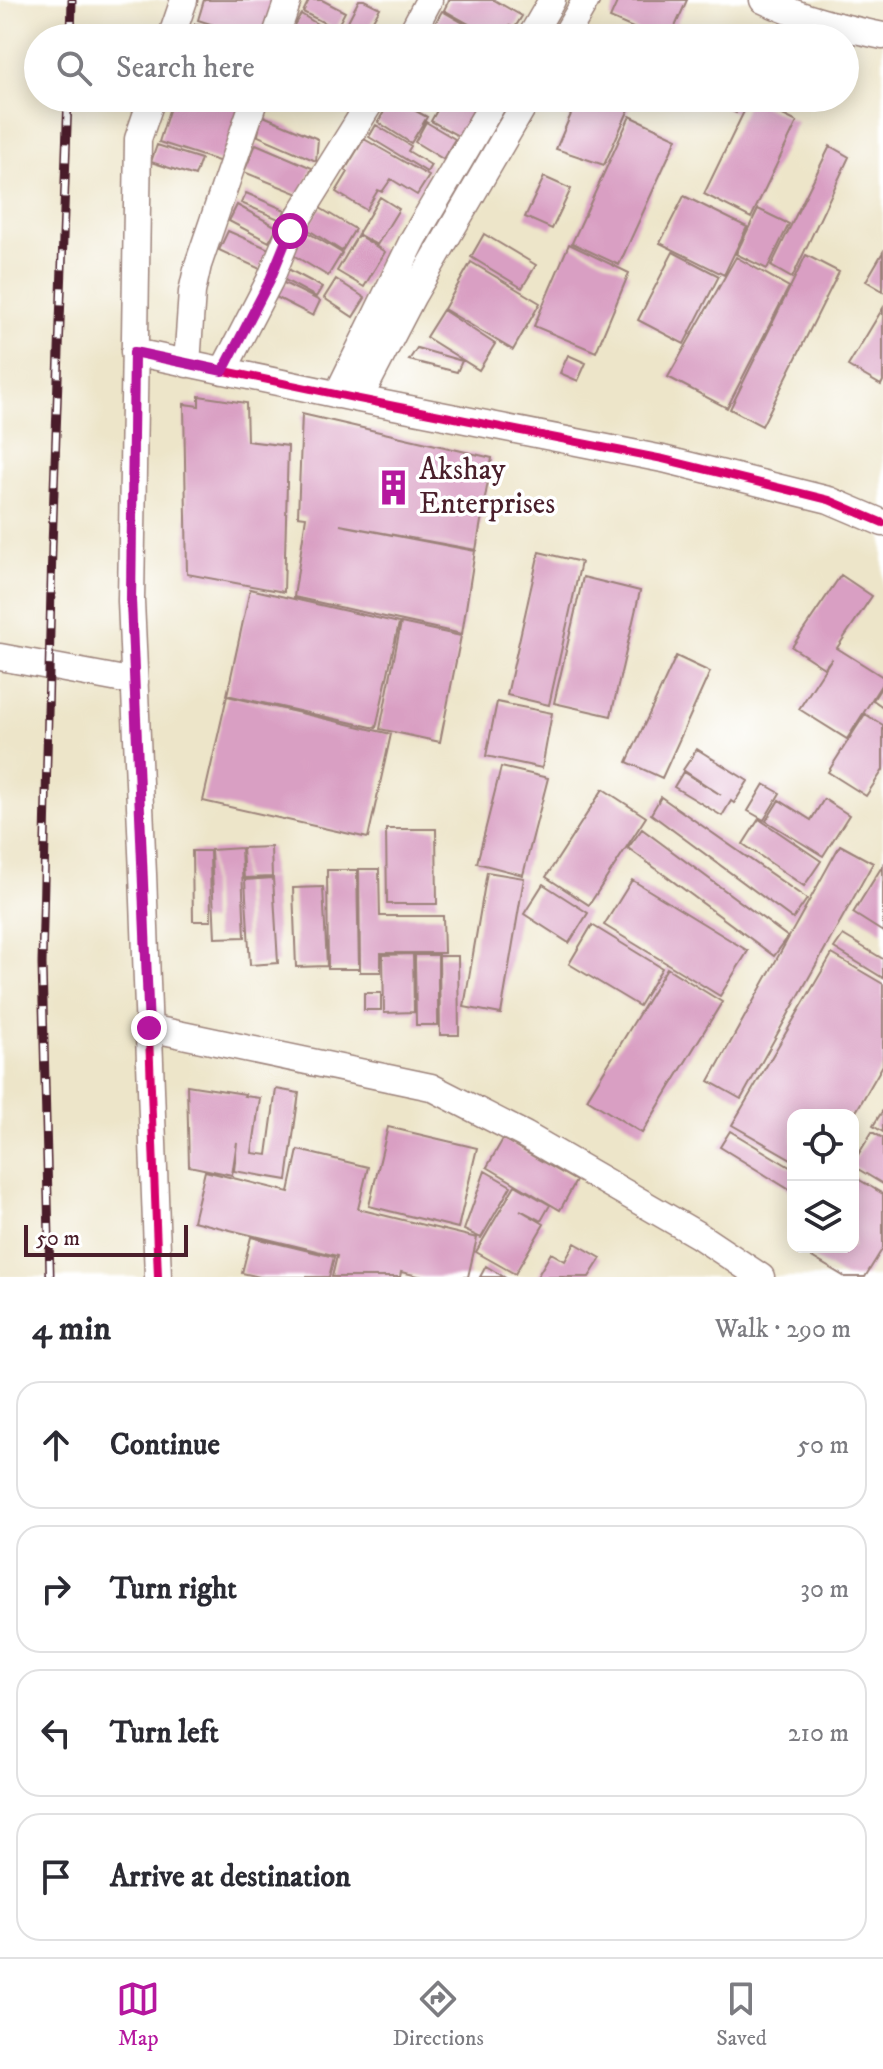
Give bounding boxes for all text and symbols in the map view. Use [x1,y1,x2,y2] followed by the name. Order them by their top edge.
[24,24,859,112] search box
[52,46,96,90] icon: search
[116,50,255,87] text: Search here
[272,213,308,249] route start
[419,452,555,523] place label: Akshay Enterprises
[374,468,412,506] building icon: Akshay Enterprises
[131,1010,167,1046] route end
[787,1109,859,1253] map controls
[787,1109,859,1181] button: locate
[787,1181,859,1253] button: layers
[24,1221,188,1257] scale bar
[36,1225,80,1252] text: 50 m
[32,1308,111,1350] text: 4 min
[715,1313,851,1346] text: Walk · 290 m
[34,1423,78,1467] icon: ahead
[110,1427,220,1464] text: Continue
[797,1429,849,1462] text: 50 m
[34,1567,78,1611] icon: right
[110,1571,237,1608] text: Turn right
[800,1573,849,1606] text: 30 m
[34,1711,78,1755] icon: left
[110,1715,219,1752] text: Turn left
[788,1717,849,1750] text: 210 m
[34,1855,78,1899] icon: arrive
[110,1859,351,1896] text: Arrive at destination
[116,1977,160,2052] tab: Map
[393,1977,484,2052] tab: Directions
[716,1977,767,2052] tab: Saved

